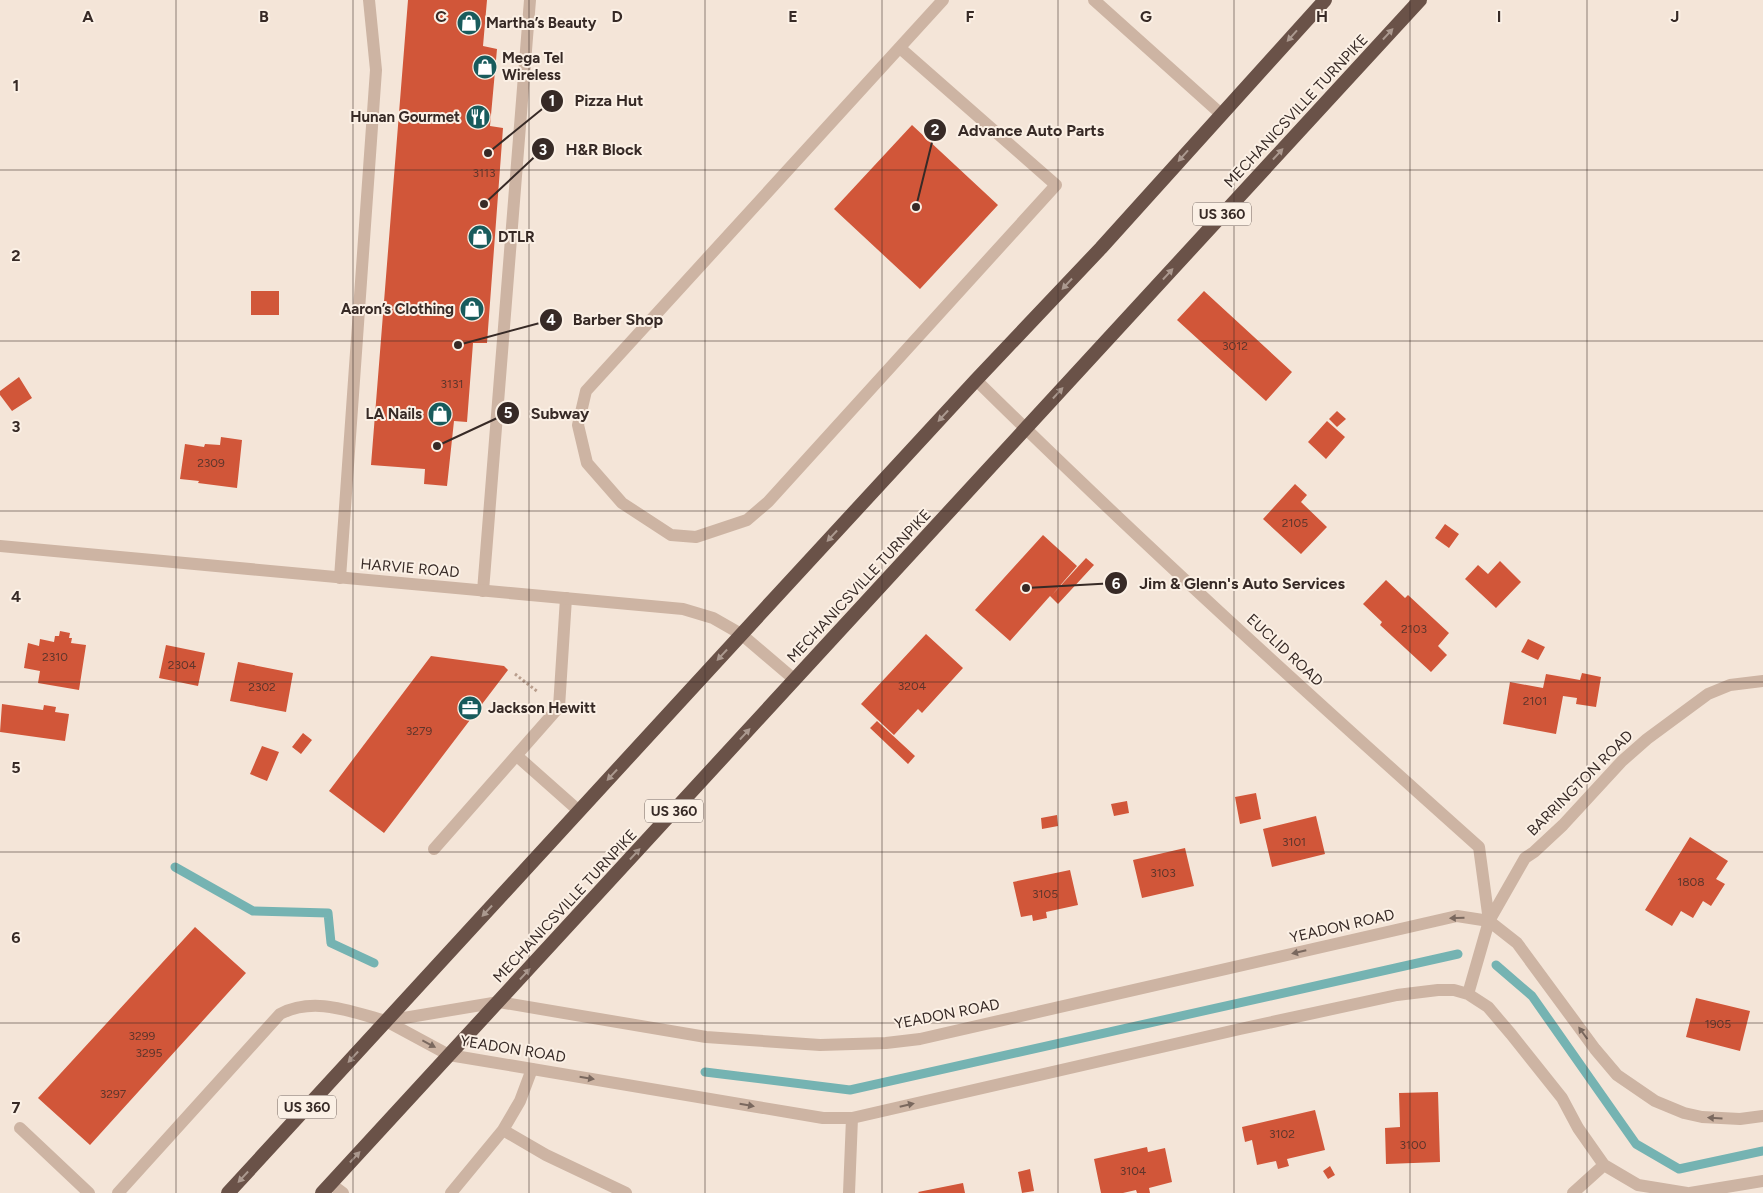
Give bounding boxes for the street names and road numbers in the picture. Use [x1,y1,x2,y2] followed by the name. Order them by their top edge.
[1220,31,1372,191] street label: MECHANICSVILLE TURNPIKE
[1193,202,1251,225] road number: US 360
[783,506,935,666] street label: MECHANICSVILLE TURNPIKE
[360,555,460,581] street label: HARVIE ROAD
[1243,610,1327,690] street label: EUCLID ROAD
[1523,726,1637,840] street label: BARRINGTON ROAD
[645,799,703,822] road number: US 360
[489,826,641,986] street label: MECHANICSVILLE TURNPIKE
[1288,905,1396,947] street label: YEADON ROAD
[893,995,1001,1033] street label: YEADON ROAD
[459,1032,567,1066] street label: YEADON ROAD
[278,1096,336,1118] road number: US 360

